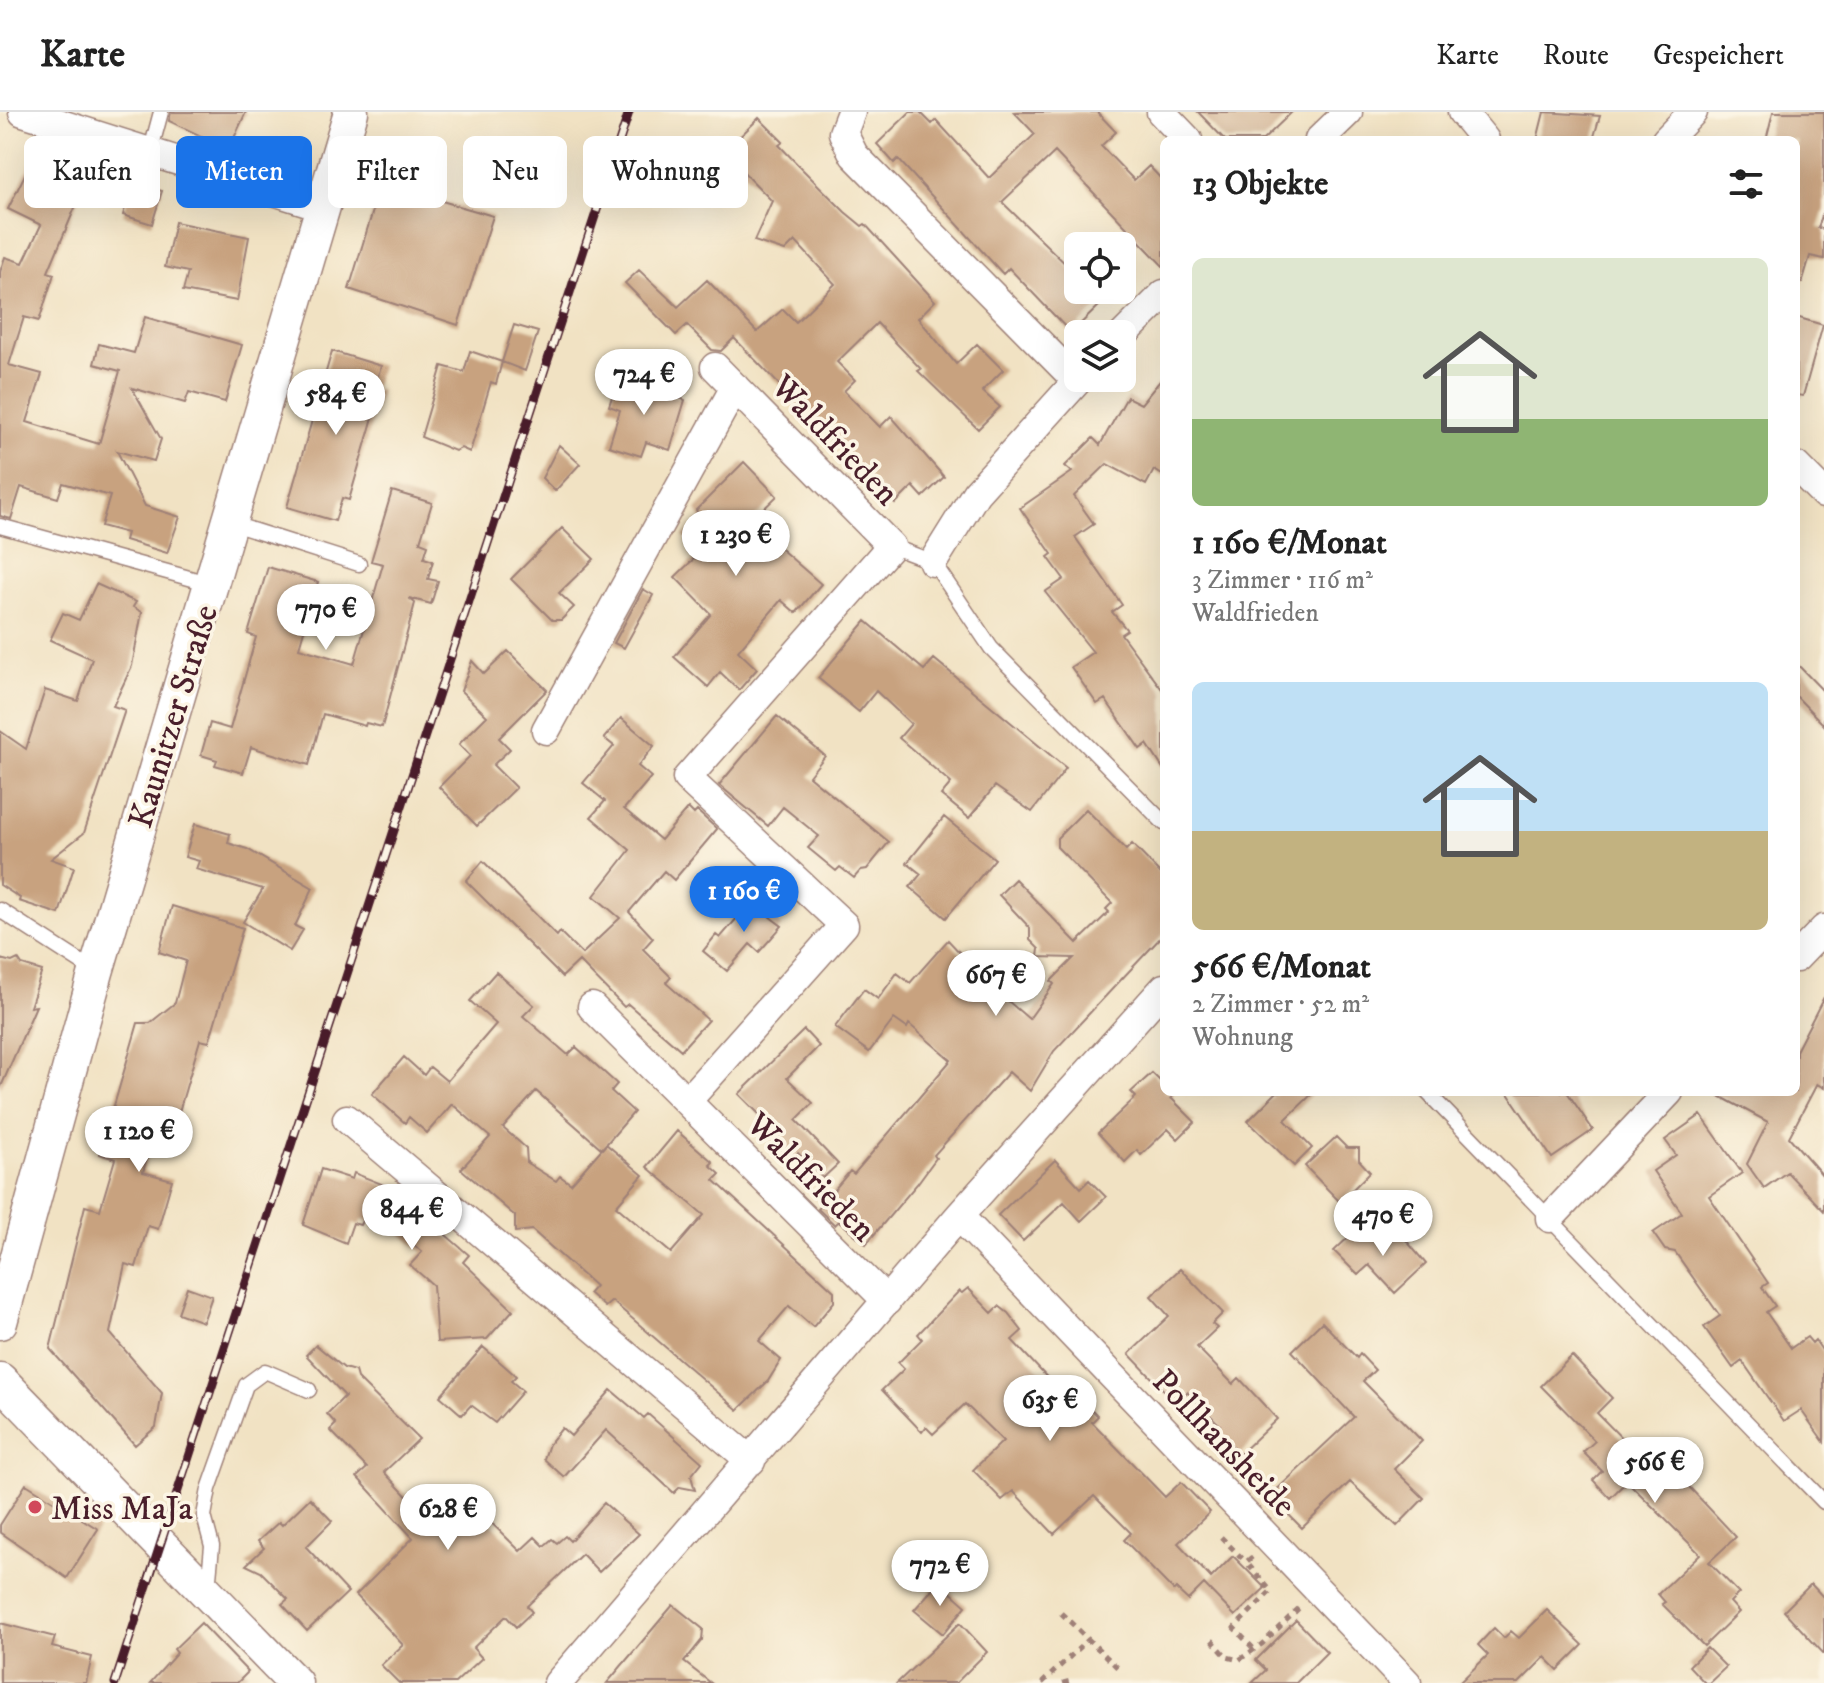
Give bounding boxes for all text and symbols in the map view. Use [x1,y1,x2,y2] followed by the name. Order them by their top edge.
[40,31,125,79] text: Karte
[1436,38,1499,73] text: Karte
[1543,38,1609,73] text: Route
[1653,38,1784,73] text: Gespeichert
[24,136,160,208] chip: Kaufen
[176,136,312,208] chip: Mieten
[328,136,447,208] chip: Filter
[463,136,567,208] chip: Neu
[583,136,748,208] chip: Wohnung
[1724,162,1768,206] icon: filters
[1192,163,1328,205] text: 13 Objekte
[1064,232,1136,392] map controls
[1064,232,1136,304] button: locate
[1408,310,1552,454] icon: home
[1064,320,1136,392] button: layers
[588,349,700,417] pin: 724 €
[613,358,675,391] text: 724 €
[761,365,907,515] street label: Waldfrieden
[280,369,392,437] pin: 584 €
[305,378,367,411] text: 584 €
[662,510,810,578] pin: 1 230 €
[700,519,772,552] text: 1 230 €
[1192,522,1387,564] text: 1 160 €/Monat
[1192,564,1373,597] text: 3 Zimmer · 116 m²
[270,584,382,652] pin: 770 €
[295,593,357,626] text: 770 €
[1192,597,1319,630] text: Waldfrieden
[120,600,228,833] street label: Kaunitzer Straße
[1408,734,1552,878] icon: home
[670,866,818,934] pin: 1 160 €
[708,875,780,908] text: 1 160 €
[1192,946,1371,988] text: 566 €/Monat
[940,950,1052,1018] pin: 667 €
[965,959,1027,992] text: 667 €
[1192,988,1369,1021] text: 2 Zimmer · 52 m²
[1192,1021,1293,1054] text: Wohnung
[736,1103,884,1251] street label: Waldfrieden
[65,1106,213,1174] pin: 1 120 €
[103,1115,175,1148] text: 1 120 €
[356,1184,468,1252] pin: 844 €
[1327,1190,1439,1258] pin: 470 €
[380,1193,444,1226] text: 844 €
[1352,1199,1414,1232] text: 470 €
[1143,1361,1304,1526] street label: Pollhansheide
[994,1375,1106,1443] pin: 635 €
[1022,1384,1078,1417] text: 635 €
[1599,1437,1711,1505] pin: 566 €
[1625,1446,1685,1479] text: 566 €
[392,1484,504,1552] pin: 628 €
[51,1488,193,1530] place label: Miss MaJa
[418,1493,478,1526] text: 628 €
[26,1498,44,1516] marker: Miss MaJa
[884,1540,996,1608] pin: 772 €
[910,1549,970,1582] text: 772 €

